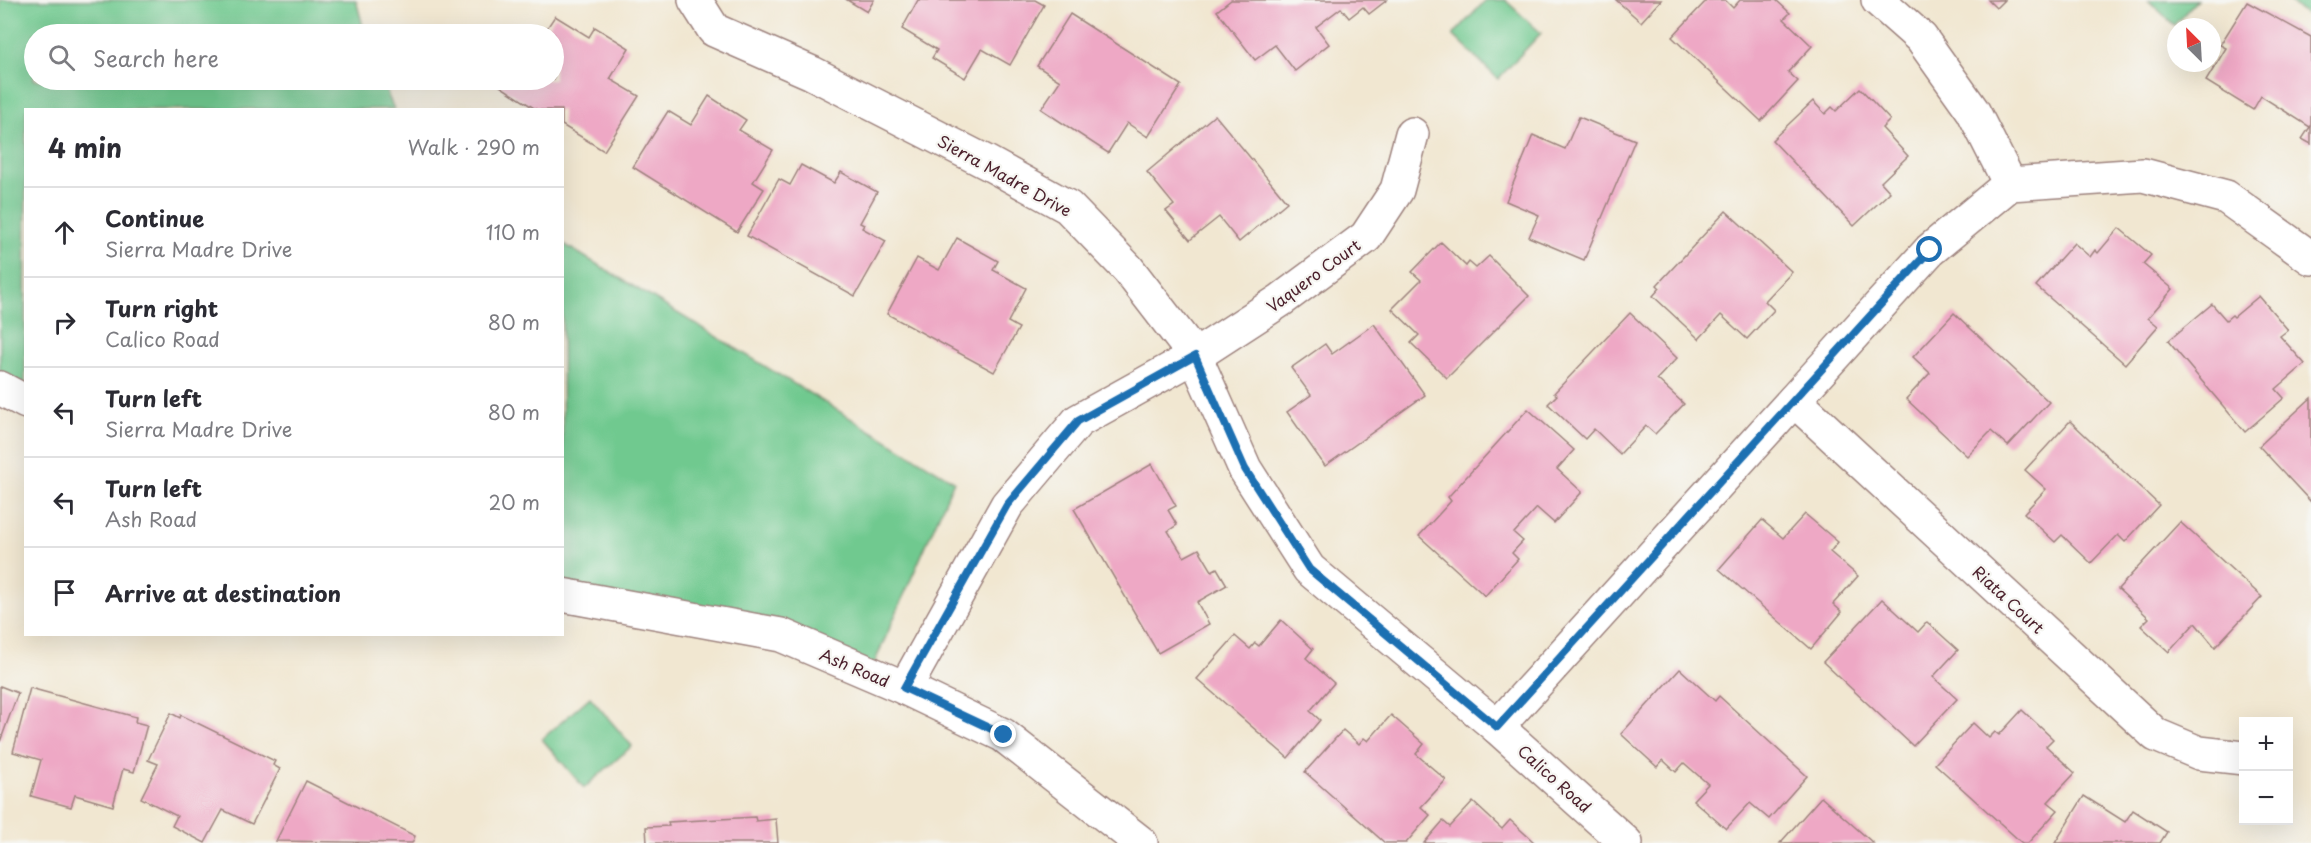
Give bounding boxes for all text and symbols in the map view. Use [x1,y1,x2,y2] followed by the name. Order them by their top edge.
[2167,18,2221,72] north arrow
[24,24,564,90] search box
[45,41,78,74] icon: search
[93,41,219,74] text: Search here
[48,128,122,167] text: 4 min
[934,128,1076,222] street label: Sierra Madre Drive
[408,132,540,162] text: Walk · 290 m
[105,201,204,234] text: Continue
[48,216,81,249] icon: ahead
[486,217,540,247] text: 110 m
[1261,232,1365,317] street label: Vaquero Court
[105,234,292,264] text: Sierra Madre Drive
[1916,236,1942,262] route start
[105,291,218,324] text: Turn right
[48,306,81,339] icon: right
[488,307,540,337] text: 80 m
[105,324,220,354] text: Calico Road
[105,381,202,414] text: Turn left
[48,396,81,429] icon: left
[488,397,540,427] text: 80 m
[105,414,292,444] text: Sierra Madre Drive
[105,471,202,504] text: Turn left
[48,486,81,519] icon: left
[488,487,540,517] text: 20 m
[105,504,197,534] text: Ash Road
[1968,559,2050,639] street label: Riata Court
[48,576,81,609] icon: arrive
[105,576,341,609] text: Arrive at destination
[816,642,894,692] street label: Ash Road
[2239,717,2293,825] map controls
[2239,717,2293,771] button: +
[990,721,1016,747] route end
[1513,738,1597,818] street label: Calico Road
[2239,771,2293,825] button: −

